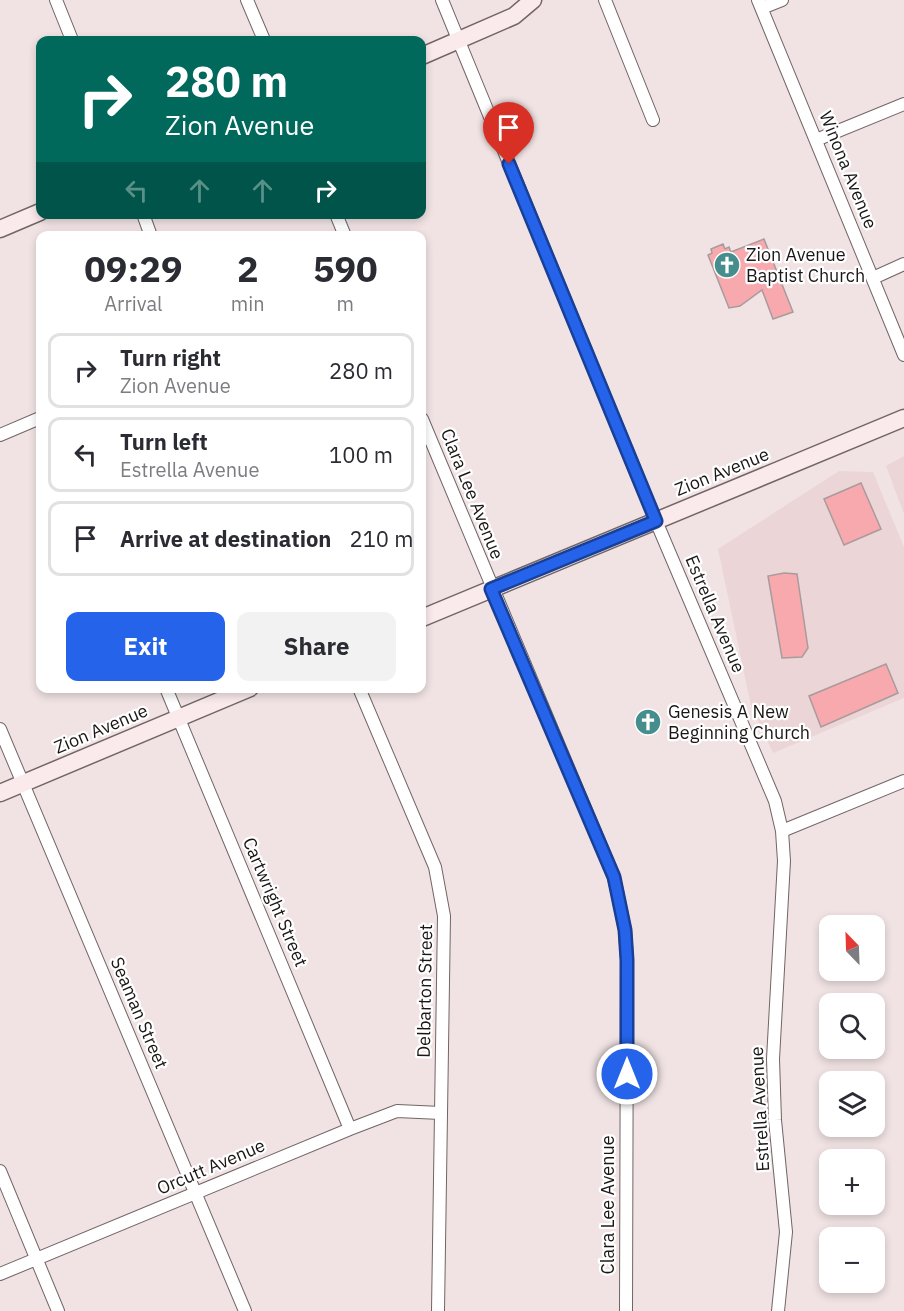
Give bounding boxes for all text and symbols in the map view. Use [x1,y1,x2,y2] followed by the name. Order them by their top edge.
[165,54,288,109] text: 280 m
[66,60,144,138] icon: right
[483,102,534,164] pin
[165,107,314,142] text: Zion Avenue
[814,108,883,232] street label: Winona Avenue
[492,111,525,144] icon: arrive
[120,174,153,207] icon: left
[183,174,216,207] icon: ahead
[246,174,279,207] icon: ahead
[309,174,342,207] icon: right
[746,243,865,287] place label: Zion Avenue Baptist Church
[84,245,183,292] text: 09:29
[237,245,259,292] text: 2
[313,245,378,292] text: 590
[712,250,742,280] church icon: Zion Avenue Baptist Church
[104,290,163,317] text: Arrival
[231,290,265,317] text: min
[337,290,354,317] text: m
[120,343,221,372] text: Turn right
[69,354,102,387] icon: right
[329,356,393,385] text: 280 m
[120,372,231,399] text: Zion Avenue
[436,425,509,563] street label: Clara Lee Avenue
[120,427,208,456] text: Turn left
[69,438,102,471] icon: left
[329,440,393,469] text: 100 m
[671,442,772,501] street label: Zion Avenue
[120,456,259,483] text: Estrella Avenue
[69,522,102,555] icon: arrive
[120,524,331,553] text: Arrive at destination
[349,524,413,553] text: 210 m
[680,552,751,676] street label: Estrella Avenue
[66,612,225,681] button: Exit
[237,612,396,681] button: Share
[50,698,151,759] street label: Zion Avenue
[668,700,810,744] place label: Genesis A New Beginning Church
[633,707,663,737] church icon: Genesis A New Beginning Church
[238,834,313,970] street label: Cartwright Street
[819,915,885,981] north arrow
[819,915,885,1293] map controls
[412,924,437,1058] street label: Delbarton Street
[106,953,173,1072] street label: Seaman Street
[819,993,885,1059] button: search
[595,1042,659,1106] position arrow
[745,1046,774,1172] street label: Estrella Avenue
[819,1071,885,1137] button: layers
[153,1133,268,1200] street label: Orcutt Avenue
[596,1135,619,1275] street label: Clara Lee Avenue
[819,1149,885,1215] button: +
[819,1227,885,1293] button: −

